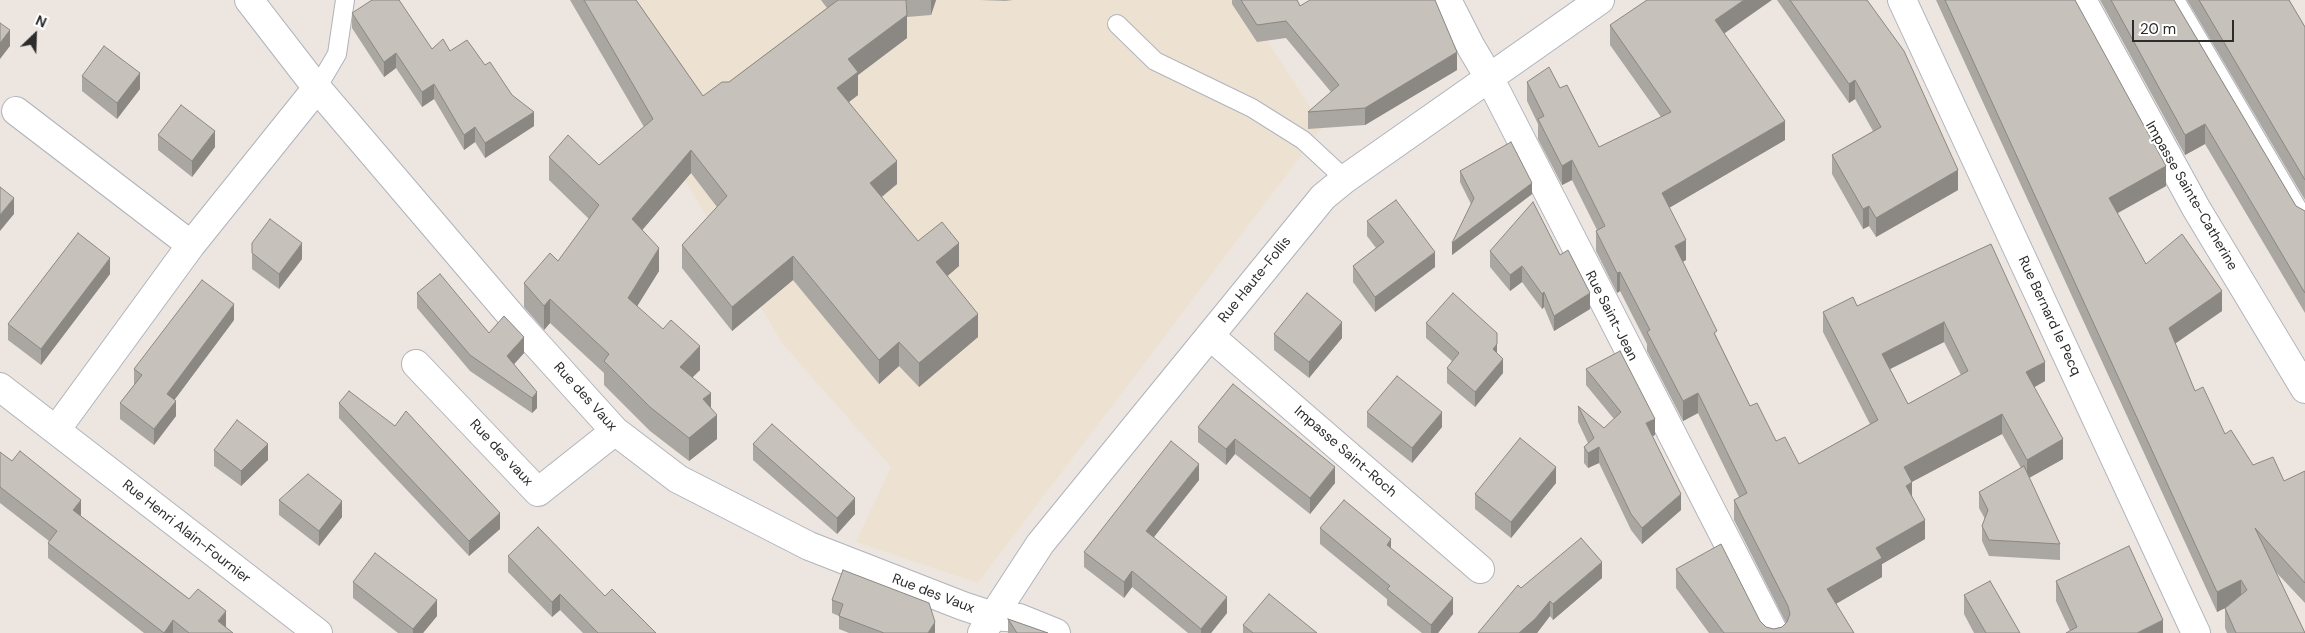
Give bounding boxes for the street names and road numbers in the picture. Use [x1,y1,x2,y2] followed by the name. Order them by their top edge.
[2141,118,2241,274] street label: Impasse Sainte-Catherine
[1215,233,1295,327] street label: Rue Haute-Follis
[2014,254,2084,378] street label: Rue Bernard le Pecq
[1581,268,1641,364] street label: Rue Saint-Jean
[550,359,620,435] street label: Rue des Vaux
[1290,403,1400,501] street label: Impasse Saint-Roch
[466,416,536,490] street label: Rue des vaux
[119,477,253,587] street label: Rue Henri Alain-Fournier
[890,571,976,617] street label: Rue des Vaux

